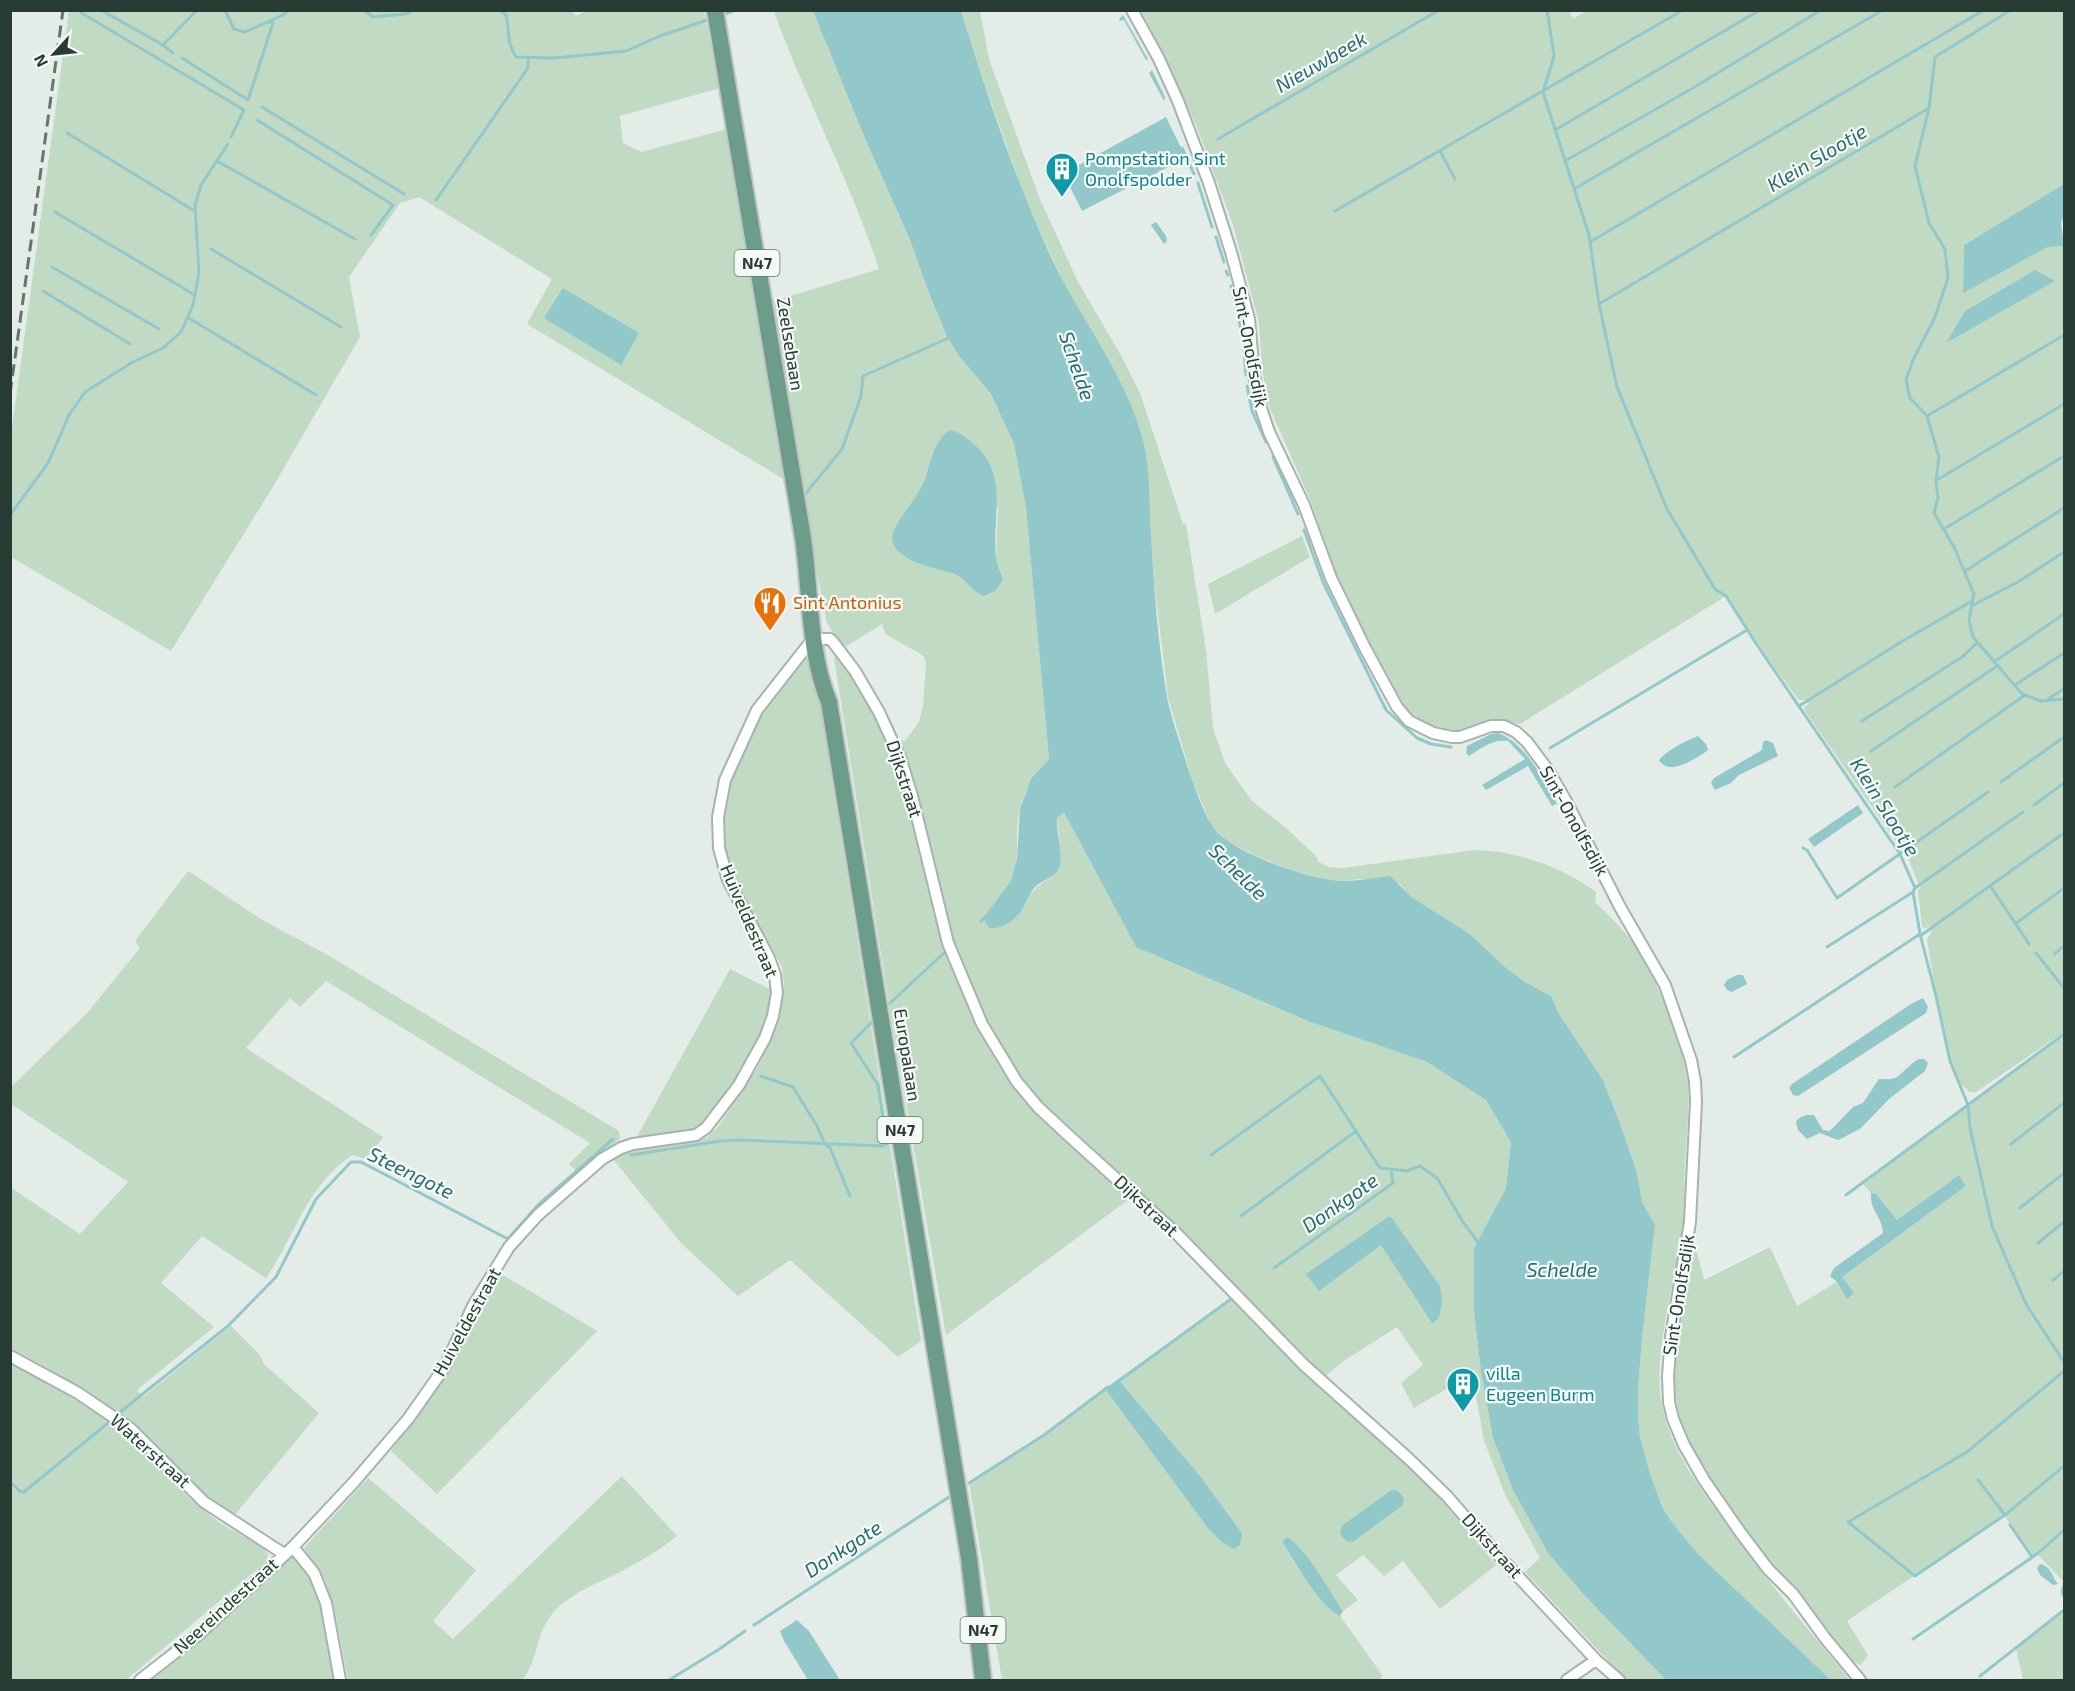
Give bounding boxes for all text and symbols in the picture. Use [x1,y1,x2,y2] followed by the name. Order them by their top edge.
[24,24,84,84] north arrow
[1271,25,1370,97] water label: Nieuwbeek
[29,52,51,71] text: N
[1762,118,1871,196] water label: Klein Slootje
[1085,147,1226,190] place label: Pompstation Sint Onolfspolder
[1044,151,1080,198] building icon: Pompstation Sint Onolfspolder
[734,250,780,276] road number: N47
[1229,285,1273,409] street label: Sint-Onolfsdijk
[773,296,809,392] street label: Zeelsebaan
[1055,328,1101,403] water label: Schelde
[752,585,788,632] restaurant icon: Sint Antonius
[793,591,902,613] place label: Sint Antonius
[882,737,928,820] street label: Dijkstraat
[1846,753,1926,861] water label: Klein Slootje
[1536,762,1614,879] street label: Sint-Onolfsdijk
[1205,838,1273,905] water label: Schelde
[716,861,784,981] street label: Huiveldestraat
[890,1007,926,1103] street label: Europalaan
[878,1117,922,1143] road number: N47
[365,1141,459,1203] water label: Steengote
[1297,1167,1382,1237] water label: Donkgote
[1110,1170,1184,1241] street label: Dijkstraat
[1658,1233,1698,1357] street label: Sint-Onolfsdijk
[1526,1257,1598,1281] water label: Schelde
[427,1263,505,1380] street label: Huiveldestraat
[1486,1362,1595,1405] place label: villa Eugeen Burm
[1445,1366,1481,1413] building icon: villa Eugeen Burm
[106,1409,195,1492] street label: Waterstraat
[1458,1508,1528,1582] street label: Dijkstraat
[799,1514,886,1582] water label: Donkgote
[168,1552,282,1658] street label: Neereindestraat
[960,1617,1006,1643] road number: N47

